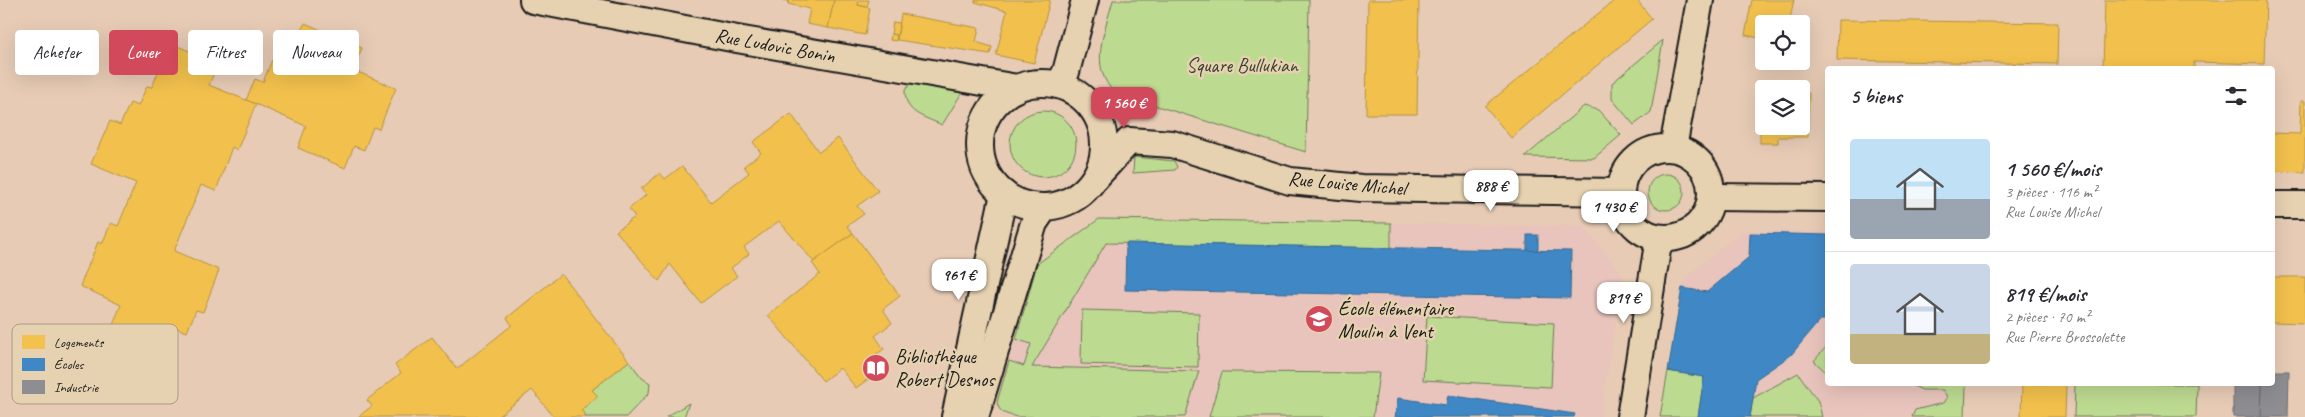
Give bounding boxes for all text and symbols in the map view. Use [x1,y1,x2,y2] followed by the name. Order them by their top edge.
[1755,15,1810,135] map controls
[1755,15,1810,70] button: locate
[713,23,838,69] street label: Rue Ludovic Bonin
[15,30,99,75] chip: Acheter
[109,30,178,75] chip: Louer
[188,30,263,75] chip: Filtres
[273,30,359,75] chip: Nouveau
[1186,53,1299,78] park label: Square Bullukian
[1755,80,1810,135] button: layers
[2222,82,2250,110] icon: filters
[1850,83,1902,109] text: 5 biens
[1078,86,1170,129] pin: 1 560 €
[1102,93,1146,113] text: 1 560 €
[2005,156,2101,182] text: 1 560 €/mois
[1890,159,1950,219] icon: home
[1287,166,1410,201] street label: Rue Louise Michel
[1456,170,1526,212] pin: 888 €
[1475,176,1507,196] text: 888 €
[2005,182,2097,202] text: 3 pièces · 116 m²
[1568,190,1660,233] pin: 1 430 €
[1592,197,1636,217] text: 1 430 €
[2005,202,2099,222] text: Rue Louise Michel
[924,258,994,301] pin: 961 €
[943,265,975,285] text: 961 €
[2005,281,2086,307] text: 819 €/mois
[1589,282,1659,324] pin: 819 €
[1890,284,1950,344] icon: home
[1608,288,1640,308] text: 819 €
[1338,296,1454,344] place label: École élémentaire Moulin à Vent
[1304,304,1334,334] school or university icon: École élémentaire Moulin à Vent
[2005,307,2090,327] text: 2 pièces · 70 m²
[12,324,178,404] legend
[2005,327,2124,347] text: Rue Pierre Brossolette
[54,334,104,351] text: Logements
[895,344,996,392] place label: Bibliothèque Robert Desnos
[861,353,891,383] library icon: Bibliothèque Robert Desnos
[54,356,84,373] text: Écoles
[54,379,100,396] text: Industrie

